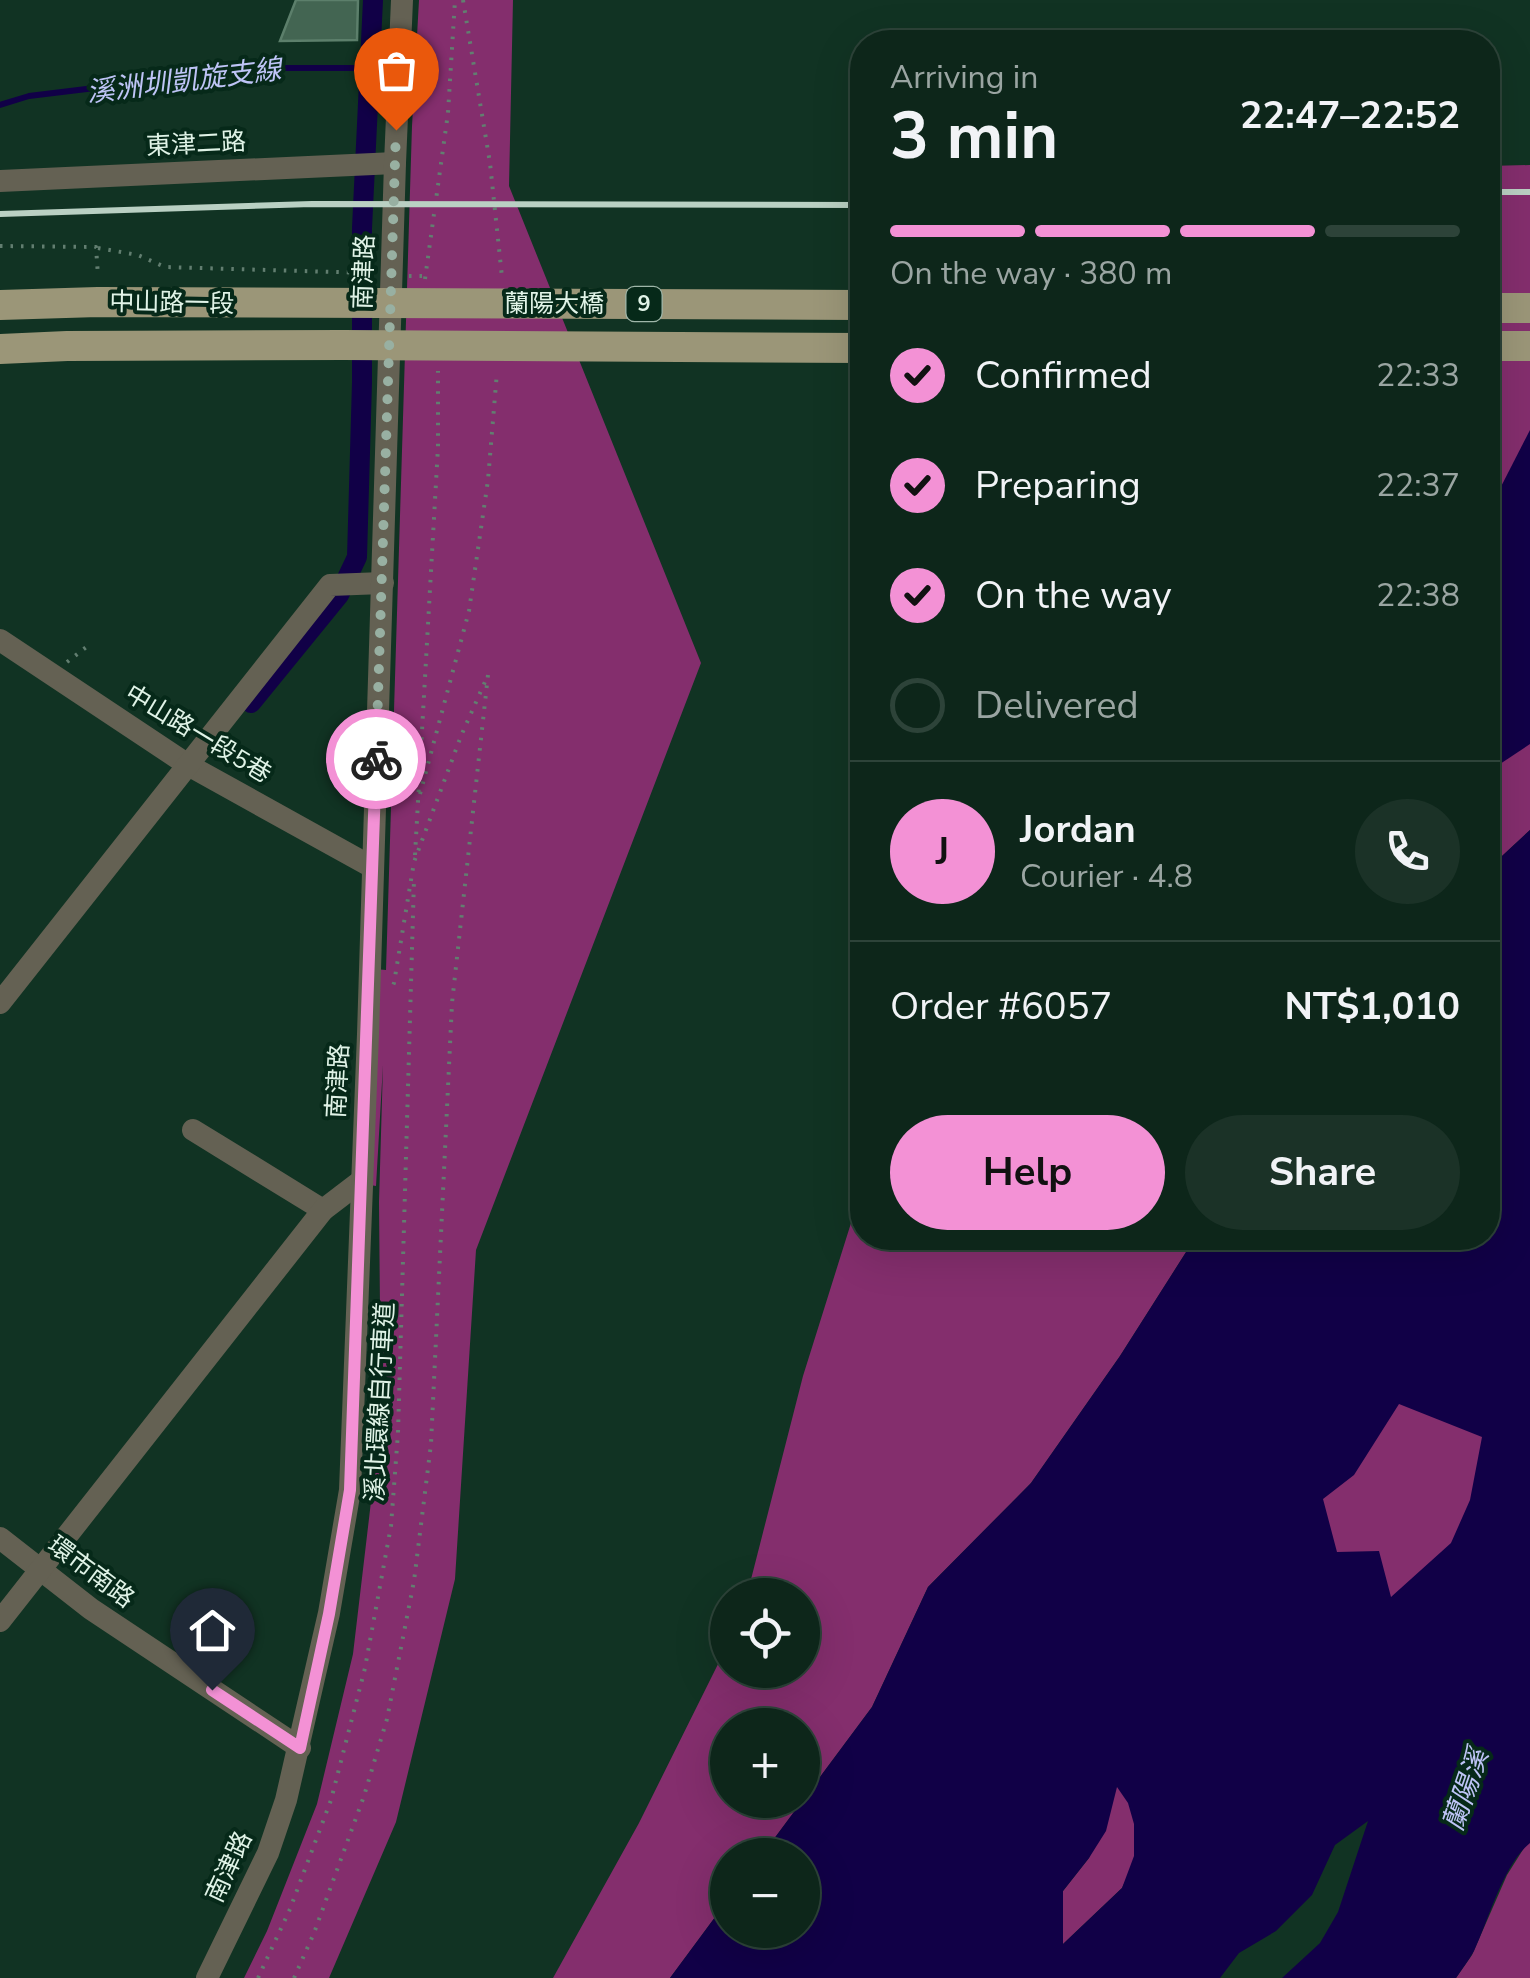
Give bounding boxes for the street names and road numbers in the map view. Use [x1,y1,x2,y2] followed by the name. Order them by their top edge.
[145,124,247,164] street label: 東津二路
[346,234,382,310] street label: 南津路
[109,285,235,321] street label: 中山路一段
[504,287,604,321] street label: 蘭陽大橋
[626,287,662,321] road number: 9
[119,677,277,791] street label: 中山路一段5巷
[319,1043,357,1119] street label: 南津路
[358,1301,402,1503] street label: 溪北環線自行車道
[41,1528,141,1616] street label: 環市南路
[198,1826,260,1908] street label: 南津路

